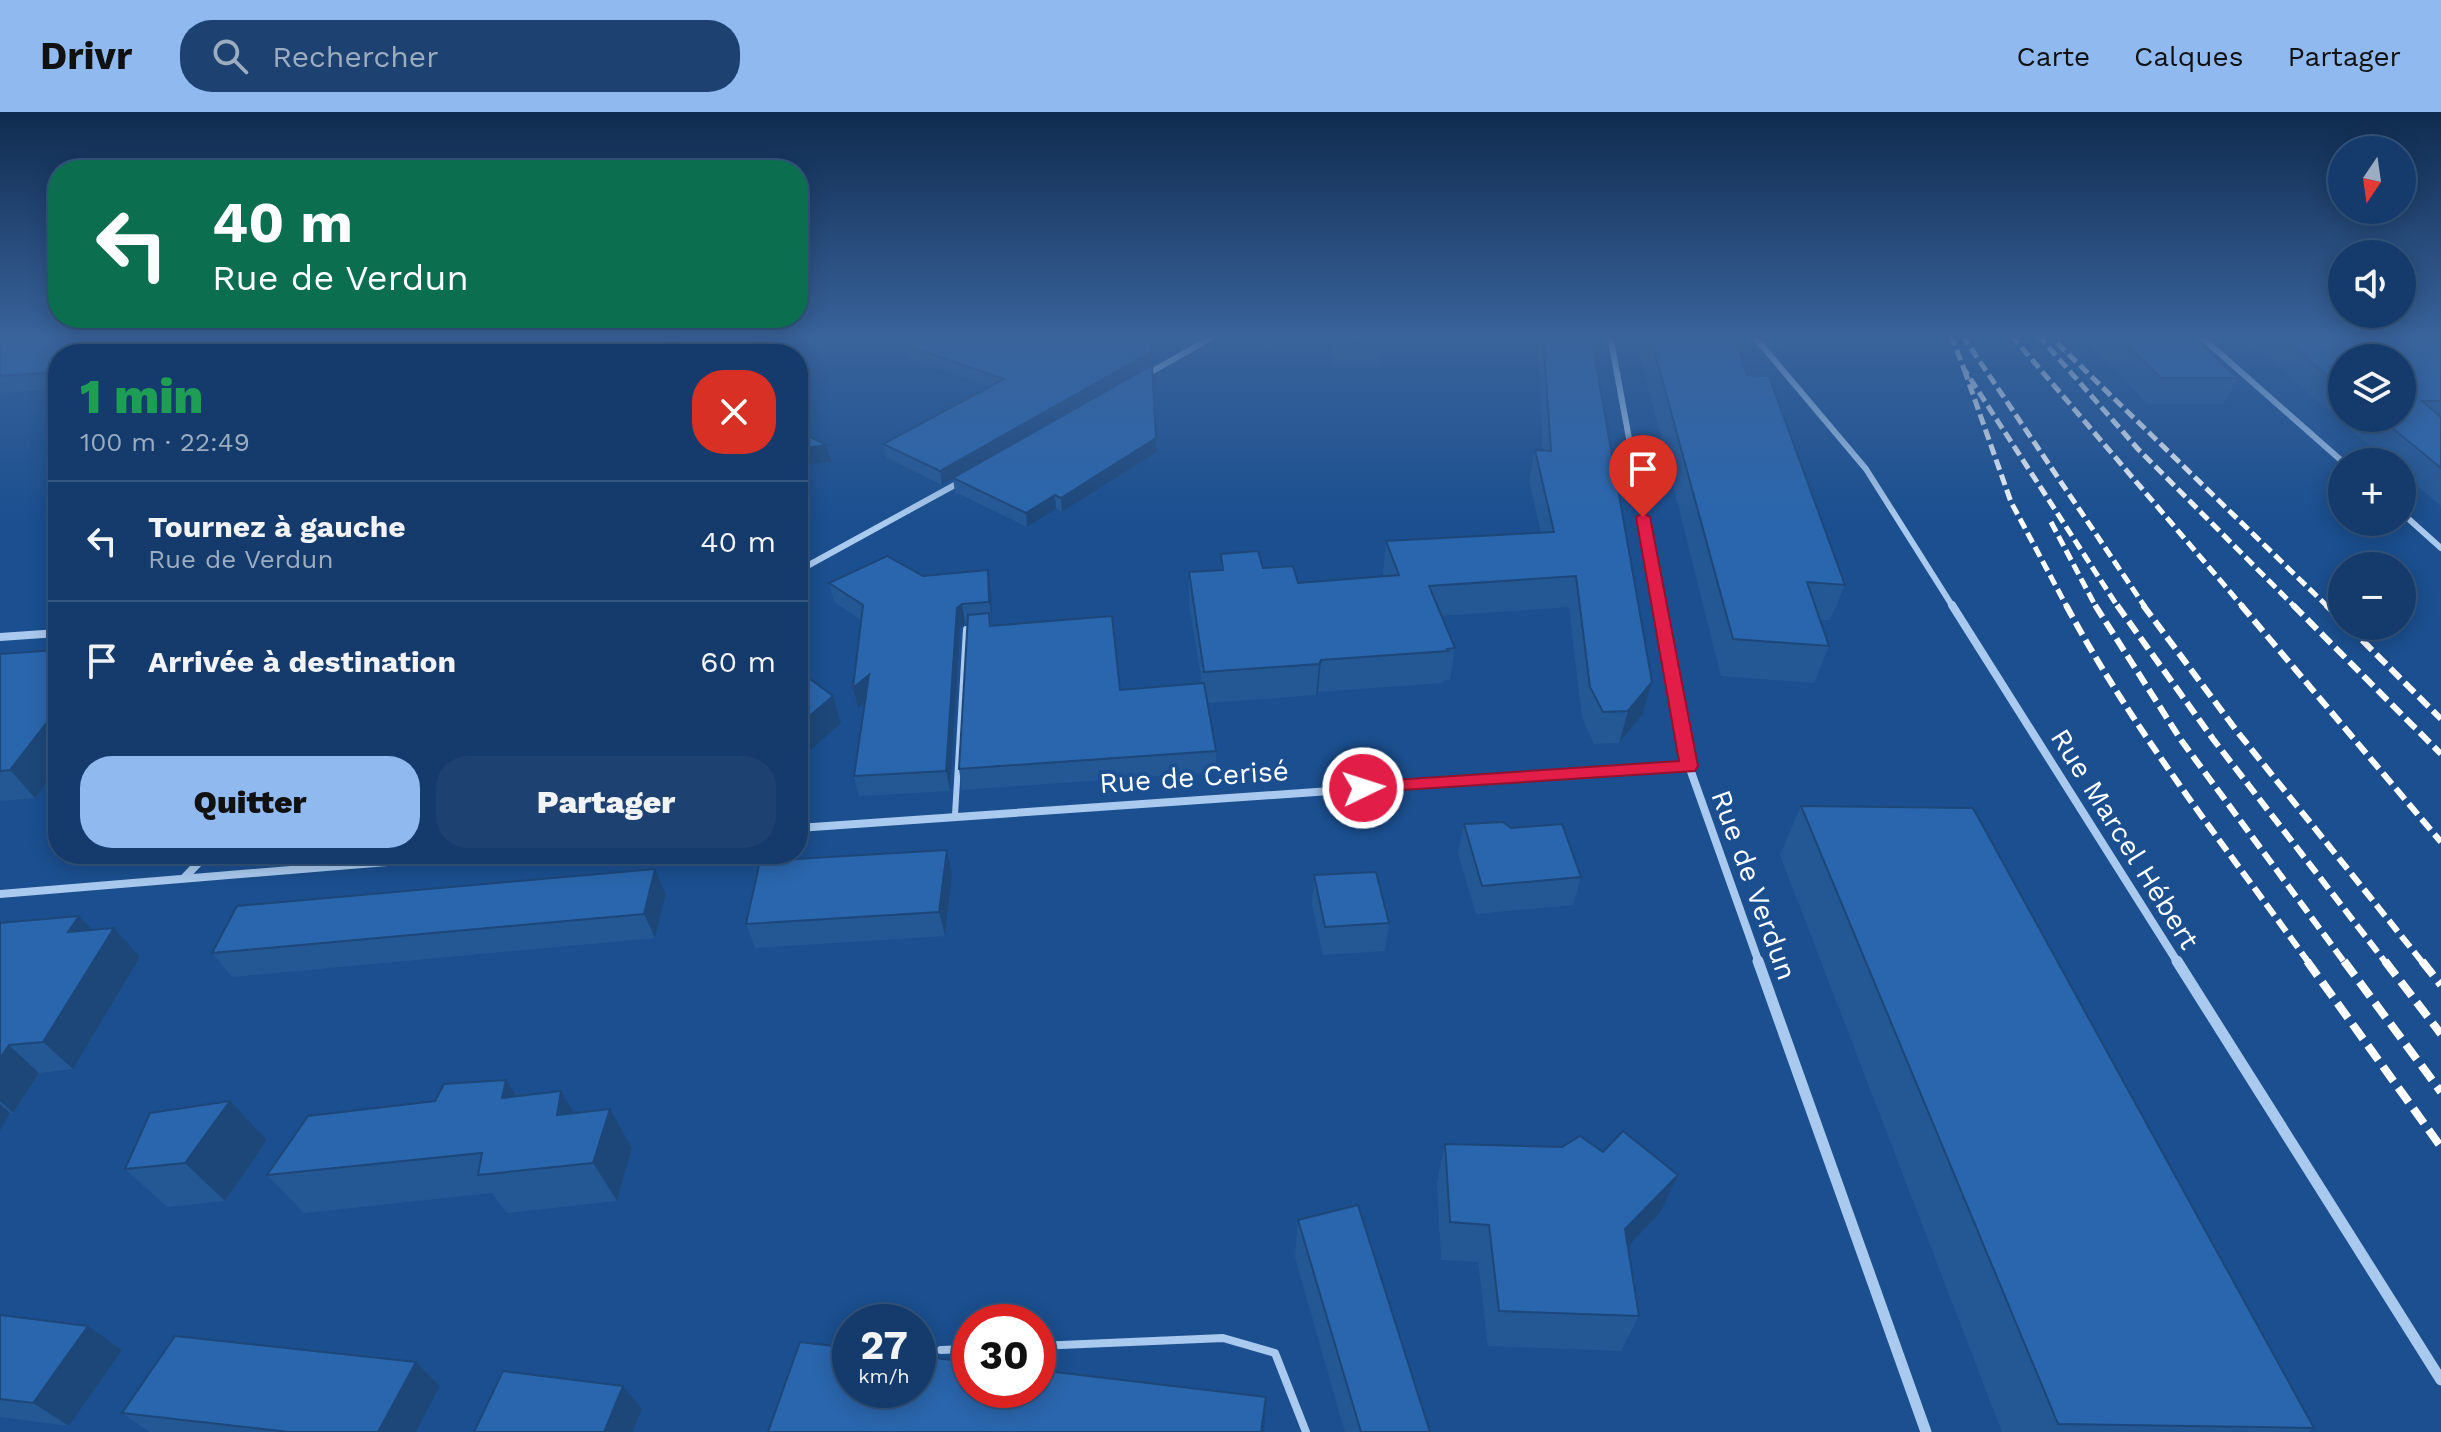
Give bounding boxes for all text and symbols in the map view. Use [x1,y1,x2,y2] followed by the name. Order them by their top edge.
[180,20,740,92] search box
[40,34,132,78] text: Drivr
[208,34,252,78] icon: search
[272,39,438,74] text: Rechercher
[2017,40,2090,73] text: Carte
[2134,40,2243,73] text: Calques
[2287,40,2401,73] text: Partager
[2328,136,2416,224] north arrow
[2328,136,2416,640] map controls
[212,190,353,256] text: 40 m
[80,192,184,296] icon: left
[2328,240,2416,328] button: sound
[212,257,469,299] text: Rue de Verdun
[2328,344,2416,432] button: layers
[80,368,203,425] text: 1 min
[692,370,776,454] button: close
[80,427,250,457] text: 100 m · 22:49
[1609,435,1677,517] pin
[1621,447,1665,491] icon: arrive
[2328,448,2416,536] button: +
[148,509,406,544] text: Tournez à gauche
[80,519,124,563] icon: left
[700,524,776,559] text: 40 m
[148,544,333,574] text: Rue de Verdun
[2328,552,2416,640] button: −
[80,639,124,683] icon: arrive
[148,644,456,679] text: Arrivée à destination
[700,644,776,679] text: 60 m
[2044,723,2206,955] street label: Rue Marcel Hébert
[1321,746,1405,830] position arrow
[1098,754,1290,800] street label: Rue de Cerisé
[80,756,420,848] button: Quitter
[436,756,776,848] button: Partager
[1704,785,1804,985] street label: Rue de Verdun
[952,1304,1056,1408] speed limit sign: 30
[860,1322,908,1369] text: 27
[858,1364,910,1388] text: km/h

